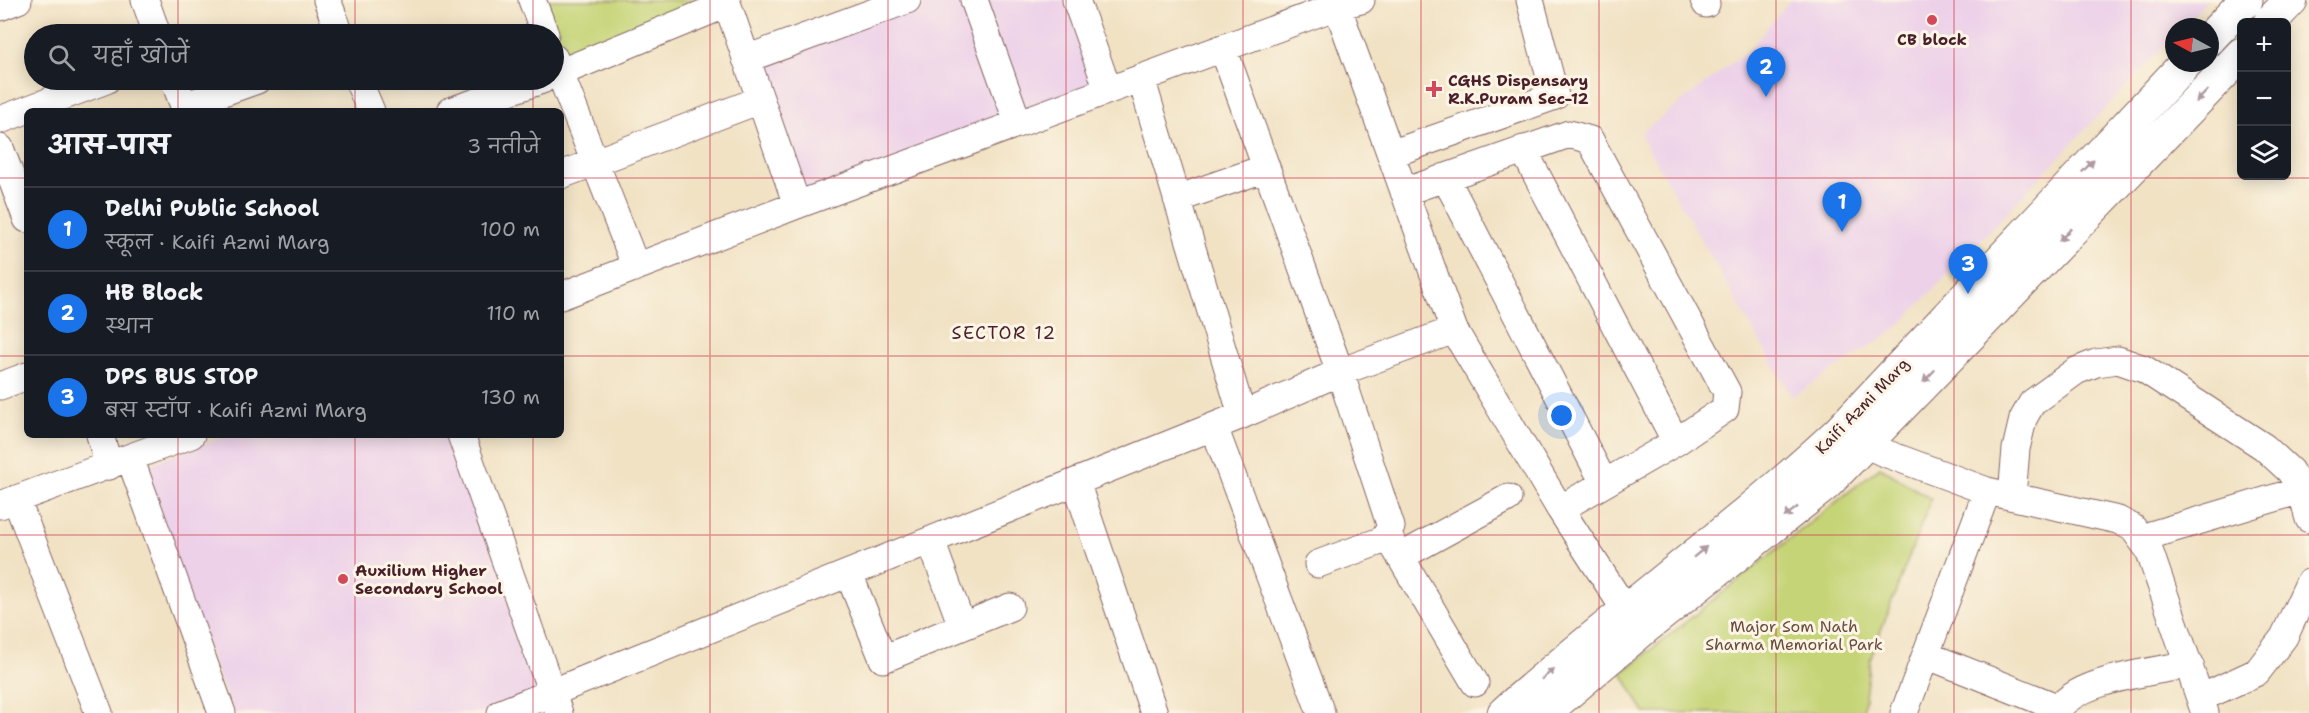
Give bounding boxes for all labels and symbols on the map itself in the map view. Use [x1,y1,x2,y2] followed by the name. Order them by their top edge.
[1925,13,1939,27] marker: CB block
[2165,18,2219,72] north arrow
[1897,29,1967,50] place label: CB block
[1746,48,1786,97] pin: 2
[1448,70,1589,109] place label: CGHS Dispensary R.K.Puram Sec-12
[1425,80,1443,98] marker: CGHS Dispensary R.K.Puram Sec-12
[2195,89,2209,103] one-way arrow
[2081,158,2095,173] one-way arrow
[1822,182,1862,232] pin: 1
[2058,228,2072,242] one-way arrow
[1948,244,1988,294] pin: 3
[951,321,1057,345] district label: SECTOR 12
[1811,353,1913,459] street label: Kaifi Azmi Marg
[1923,368,1937,382] one-way arrow
[1547,401,1576,430] your location
[1783,506,1798,518] one-way arrow
[1692,546,1707,559] one-way arrow
[355,560,503,599] place label: Auxilium Higher Secondary School
[336,572,350,586] marker: Auxilium Higher Secondary School
[1705,616,1883,655] park label: Major Som Nath Sharma Memorial Park
[1540,668,1556,681] one-way arrow

